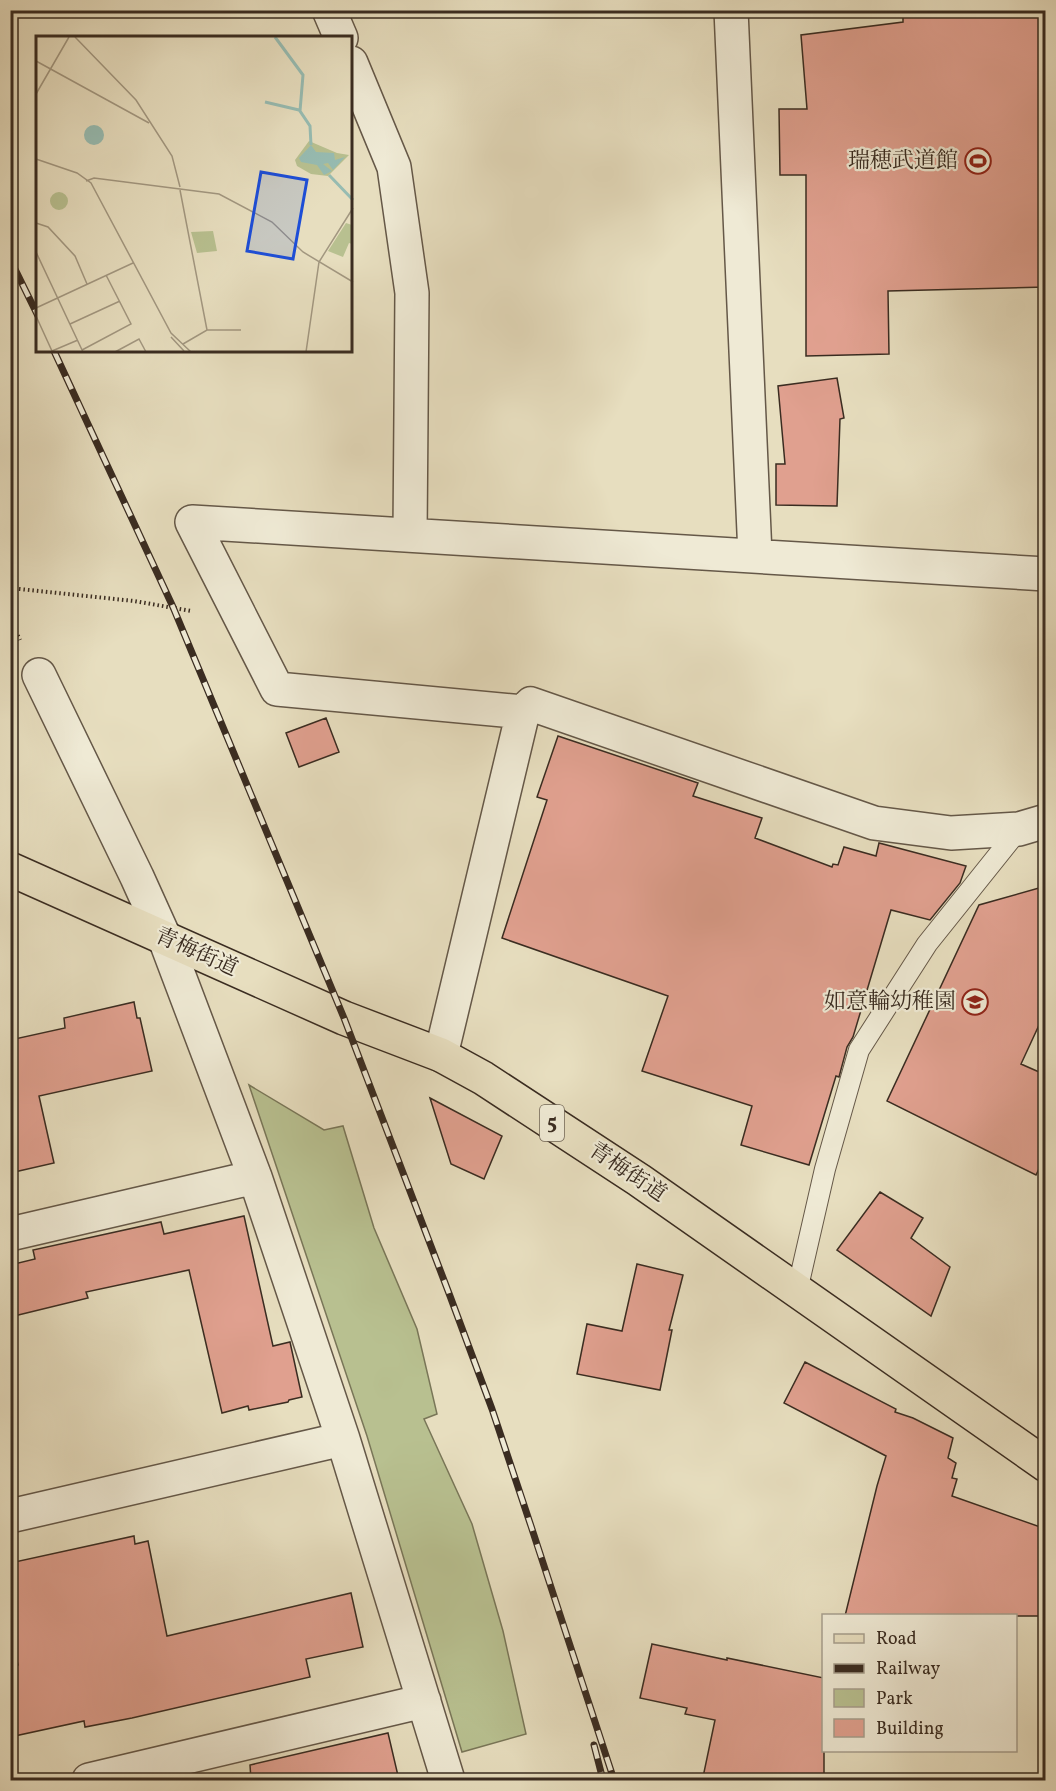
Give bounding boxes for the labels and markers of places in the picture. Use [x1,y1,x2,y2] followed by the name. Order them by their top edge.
[848,146,958,177] place label: 瑞穂武道館
[963,146,993,176] sports icon: 瑞穂武道館
[824,987,956,1018] place label: 如意輪幼稚園
[960,987,990,1017] school or university icon: 如意輪幼稚園

